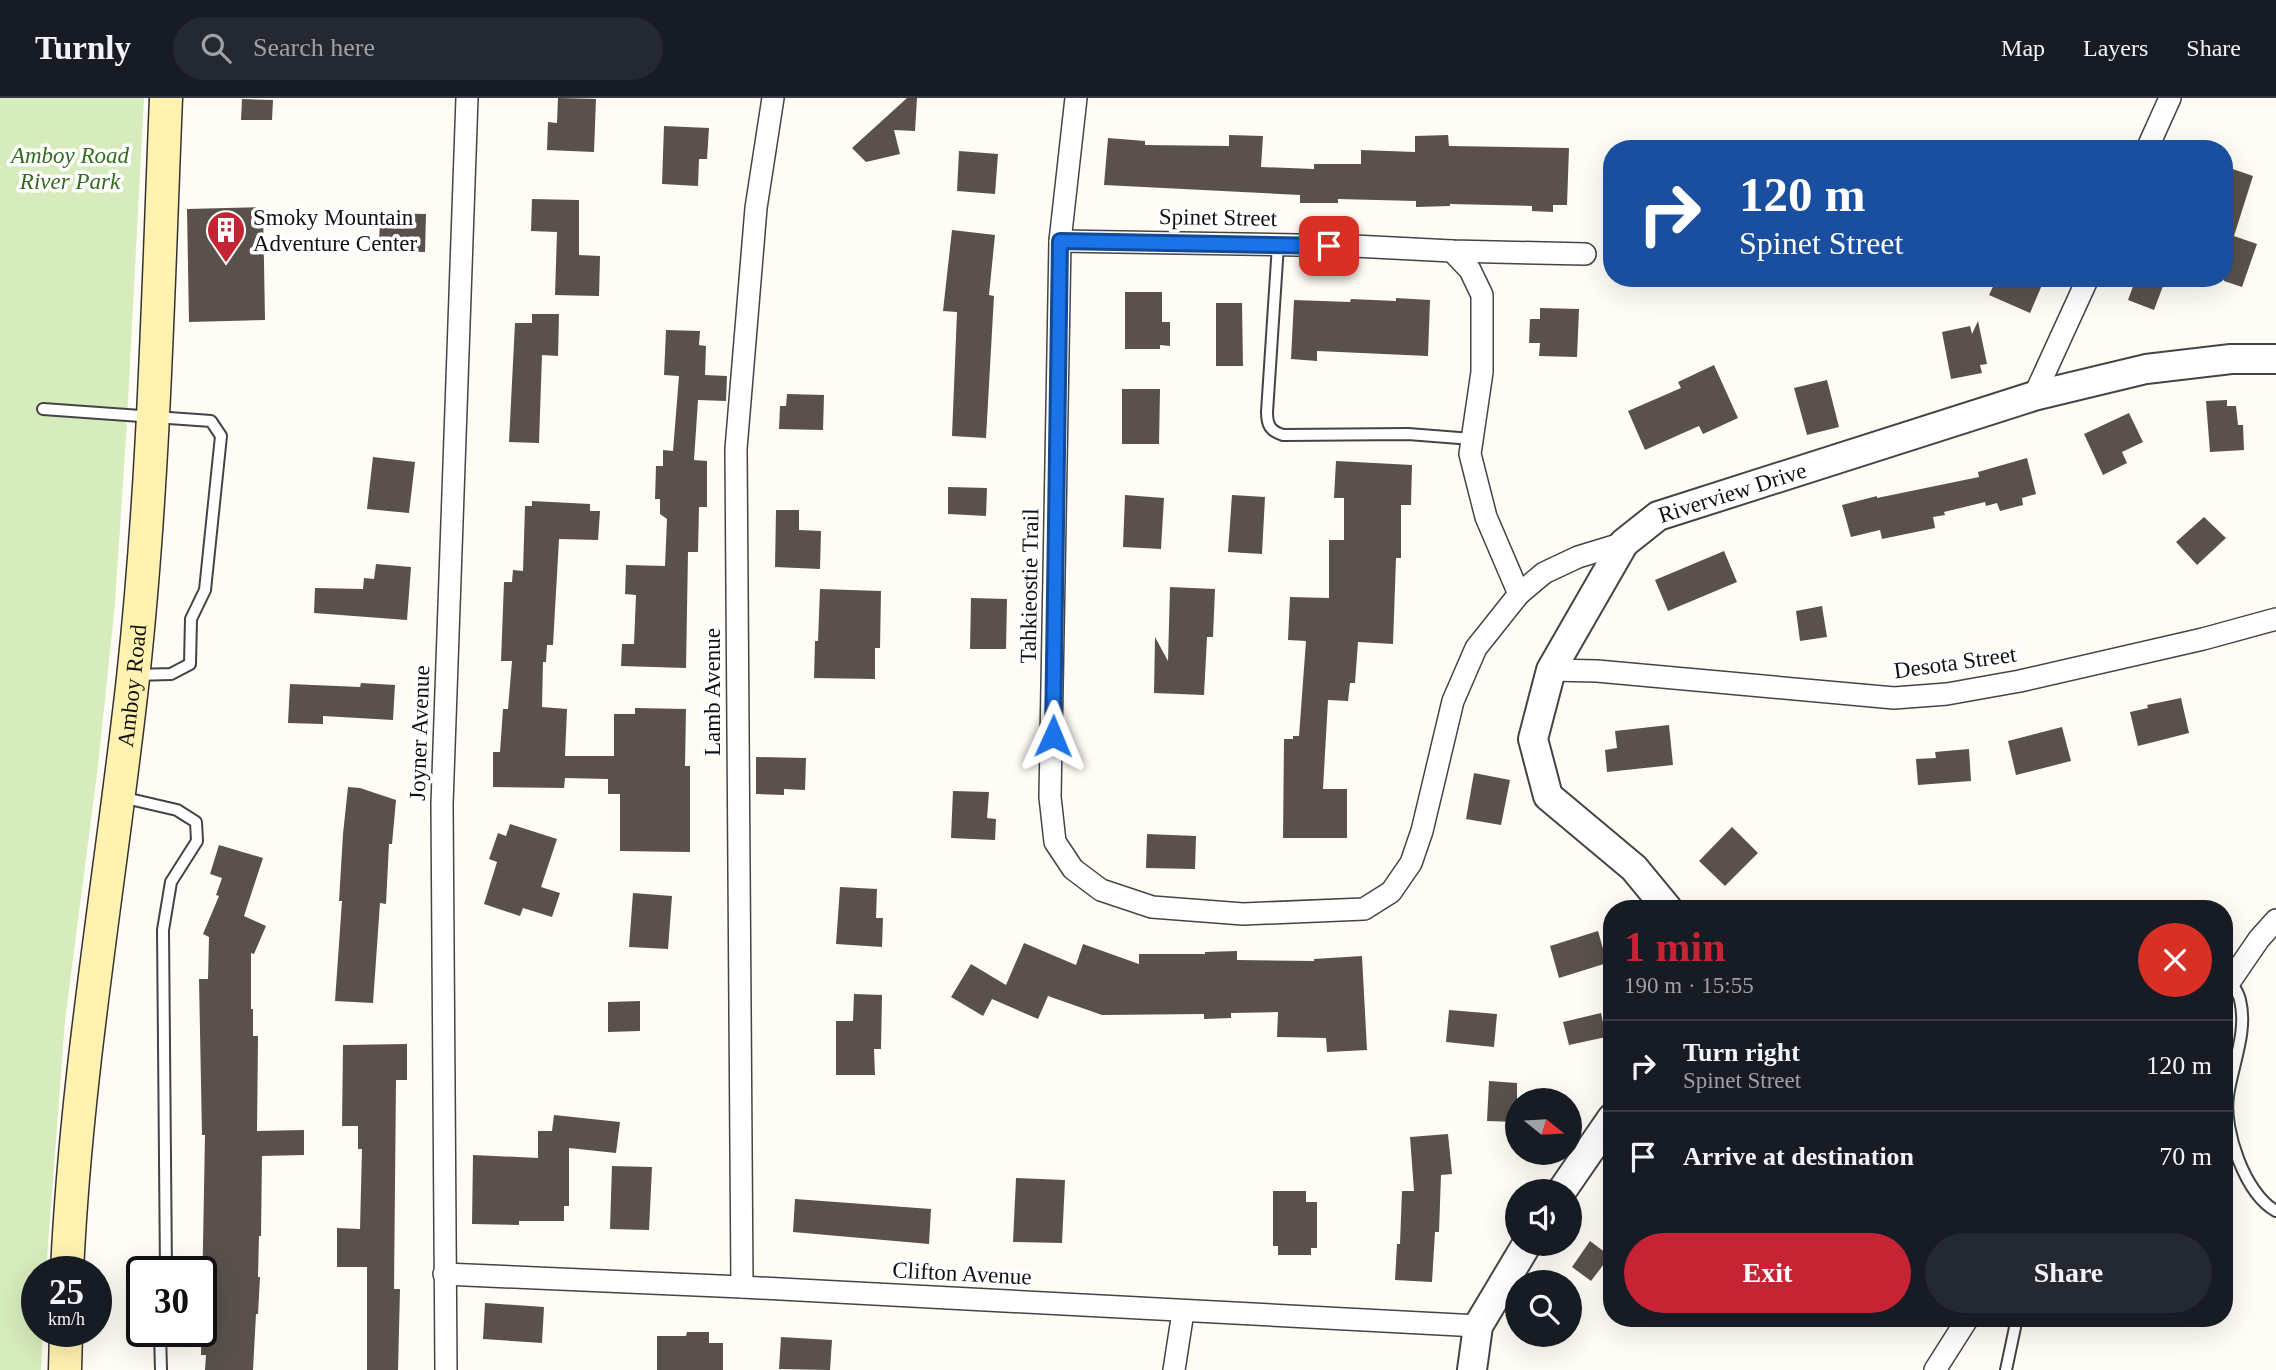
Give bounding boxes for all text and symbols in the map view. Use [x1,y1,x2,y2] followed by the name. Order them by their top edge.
[173,17,663,80] search box
[197,29,235,67] icon: search
[35,30,131,66] text: Turnly
[253,33,375,62] text: Search here
[2001,35,2045,61] text: Map
[2083,35,2148,61] text: Layers
[2186,35,2241,61] text: Share
[9,143,130,194] park label: Amboy Road River Park
[1739,167,1866,222] text: 120 m
[1624,168,1715,259] icon: right
[1159,204,1278,231] street label: Spinet Street
[253,205,417,256] place label: Smoky Mountain Adventure Center
[205,209,247,264] building icon: Smoky Mountain Adventure Center
[1299,216,1359,276] pin
[1739,225,1903,261] text: Spinet Street
[1310,227,1348,265] icon: arrive
[1655,457,1809,528] street label: Riverview Drive
[1016,508,1043,664] street label: Tahkieostie Trail
[113,623,151,749] street label: Amboy Road
[700,628,725,756] street label: Lamb Avenue
[1892,641,2018,683] street label: Desota Street
[405,665,434,801] street label: Joyner Avenue
[1016,699,1090,773] position arrow
[2138,923,2212,997] button: close
[1624,924,1726,970] text: 1 min
[1624,973,1754,998] text: 190 m · 15:55
[1683,1038,1800,1067] text: Turn right
[1624,1047,1662,1085] icon: right
[2146,1051,2212,1080] text: 120 m
[1683,1068,1801,1093] text: Spinet Street
[1505,1088,1582,1166] north arrow
[1505,1088,1582,1347] map controls
[1624,1138,1662,1176] icon: arrive
[1683,1142,1914,1171] text: Arrive at destination
[2159,1142,2212,1171] text: 70 m
[1505,1179,1582,1256] button: sound
[1624,1233,1911,1313] button: Exit
[1925,1233,2212,1313] button: Share
[126,1256,217,1347] speed limit sign: 30
[892,1257,1032,1290] street label: Clifton Avenue
[1505,1270,1582,1347] button: search
[49,1273,84,1312] text: 25
[48,1309,85,1329] text: km/h

